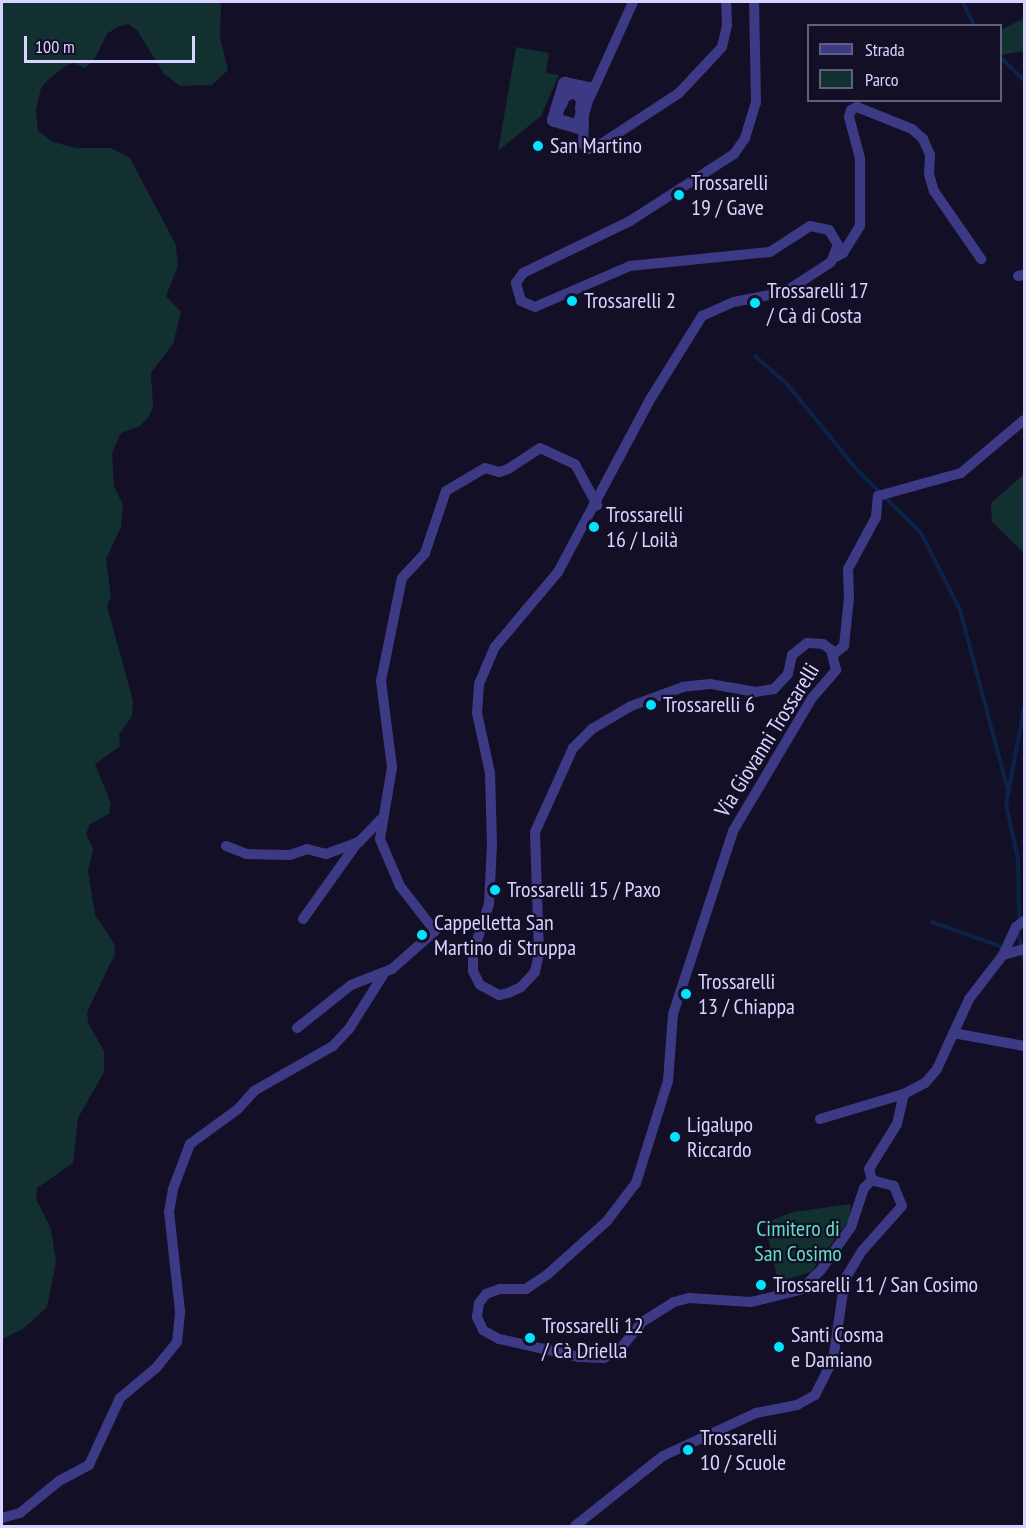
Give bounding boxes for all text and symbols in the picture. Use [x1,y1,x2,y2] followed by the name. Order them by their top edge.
[27,24,198,62] scale bar
[807,24,1002,102] legend
[35,35,75,58] text: 100 m
[865,38,905,61] text: Strada
[865,68,899,91] text: Parco
[550,133,642,159] place label: San Martino
[531,139,545,153] marker: San Martino
[691,169,768,220] place label: Trossarelli 19 / Gave
[672,188,686,202] marker: Trossarelli 19 / Gave
[767,277,869,328] place label: Trossarelli 17 / Cà di Costa
[584,288,676,314] place label: Trossarelli 2
[565,294,579,308] marker: Trossarelli 2
[748,296,762,310] marker: Trossarelli 17 / Cà di Costa
[606,501,683,552] place label: Trossarelli 16 / Loilà
[587,520,601,534] marker: Trossarelli 16 / Loilà
[709,658,825,822] street label: Via Giovanni Trossarelli
[663,692,755,718] place label: Trossarelli 6
[644,698,658,712] marker: Trossarelli 6
[507,877,661,903] place label: Trossarelli 15 / Paxo
[488,883,502,897] marker: Trossarelli 15 / Paxo
[434,909,576,960] place label: Cappelletta San Martino di Struppa
[415,928,429,942] marker: Cappelletta San Martino di Struppa
[698,968,795,1020] place label: Trossarelli 13 / Chiappa
[679,987,693,1001] marker: Trossarelli 13 / Chiappa
[687,1111,753,1162] place label: Ligalupo Riccardo
[668,1130,682,1144] marker: Ligalupo Riccardo
[754,1215,842,1266] park label: Cimitero di San Cosimo
[773,1272,978,1298] place label: Trossarelli 11 / San Cosimo
[754,1278,768,1292] marker: Trossarelli 11 / San Cosimo
[542,1312,644,1364] place label: Trossarelli 12 / Cà Driella
[791,1321,884,1372] place label: Santi Cosma e Damiano
[523,1331,537,1345] marker: Trossarelli 12 / Cà Driella
[772,1340,786,1354] marker: Santi Cosma e Damiano
[700,1424,786,1476] place label: Trossarelli 10 / Scuole
[681,1443,695,1457] marker: Trossarelli 10 / Scuole

